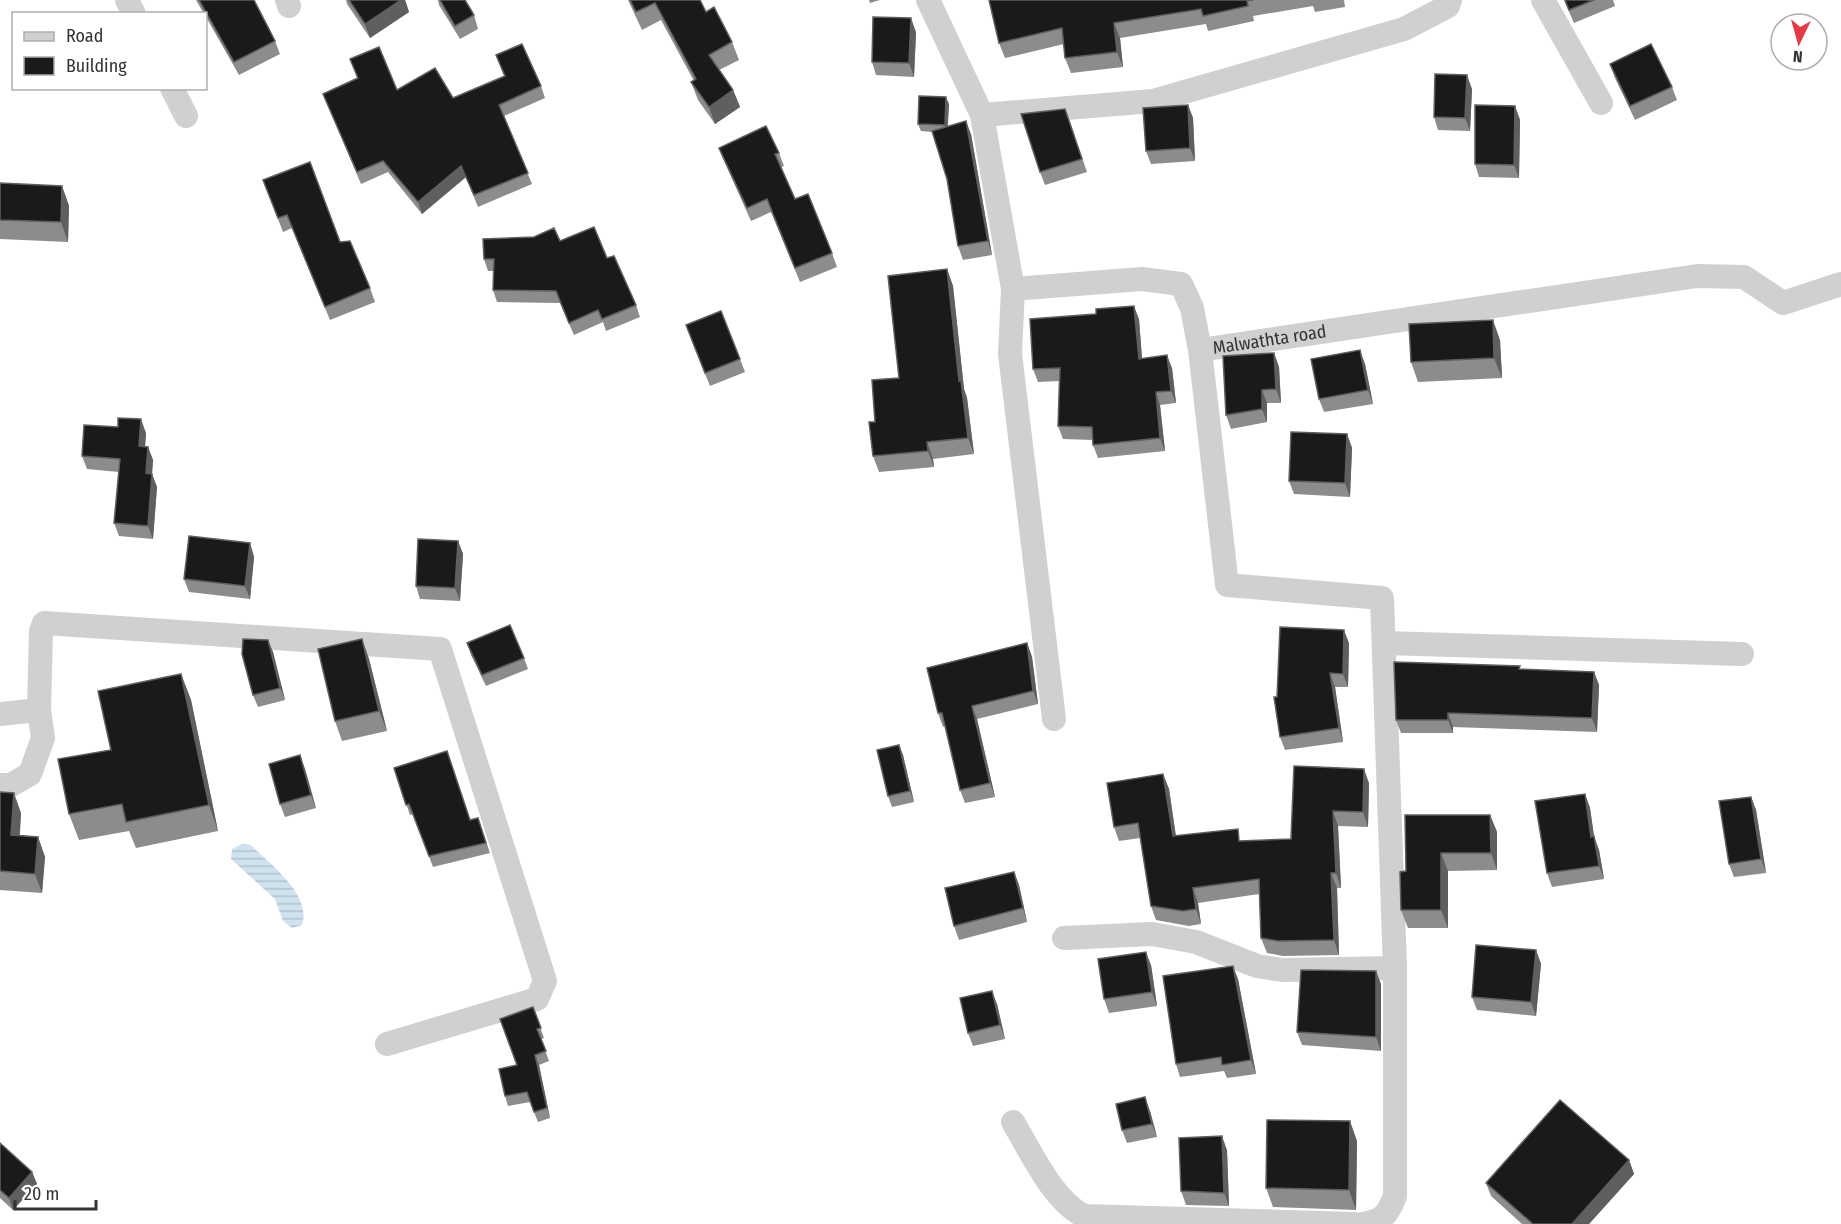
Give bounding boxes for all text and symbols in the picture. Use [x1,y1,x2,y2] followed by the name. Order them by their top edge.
[12,12,207,90] legend
[1769,12,1829,72] north arrow
[66,25,103,47] text: Road
[1792,47,1803,66] text: N
[66,55,127,77] text: Building
[1211,320,1328,359] street label: Malwathta road
[15,1173,96,1211] scale bar
[24,1183,59,1205] text: 20 m

